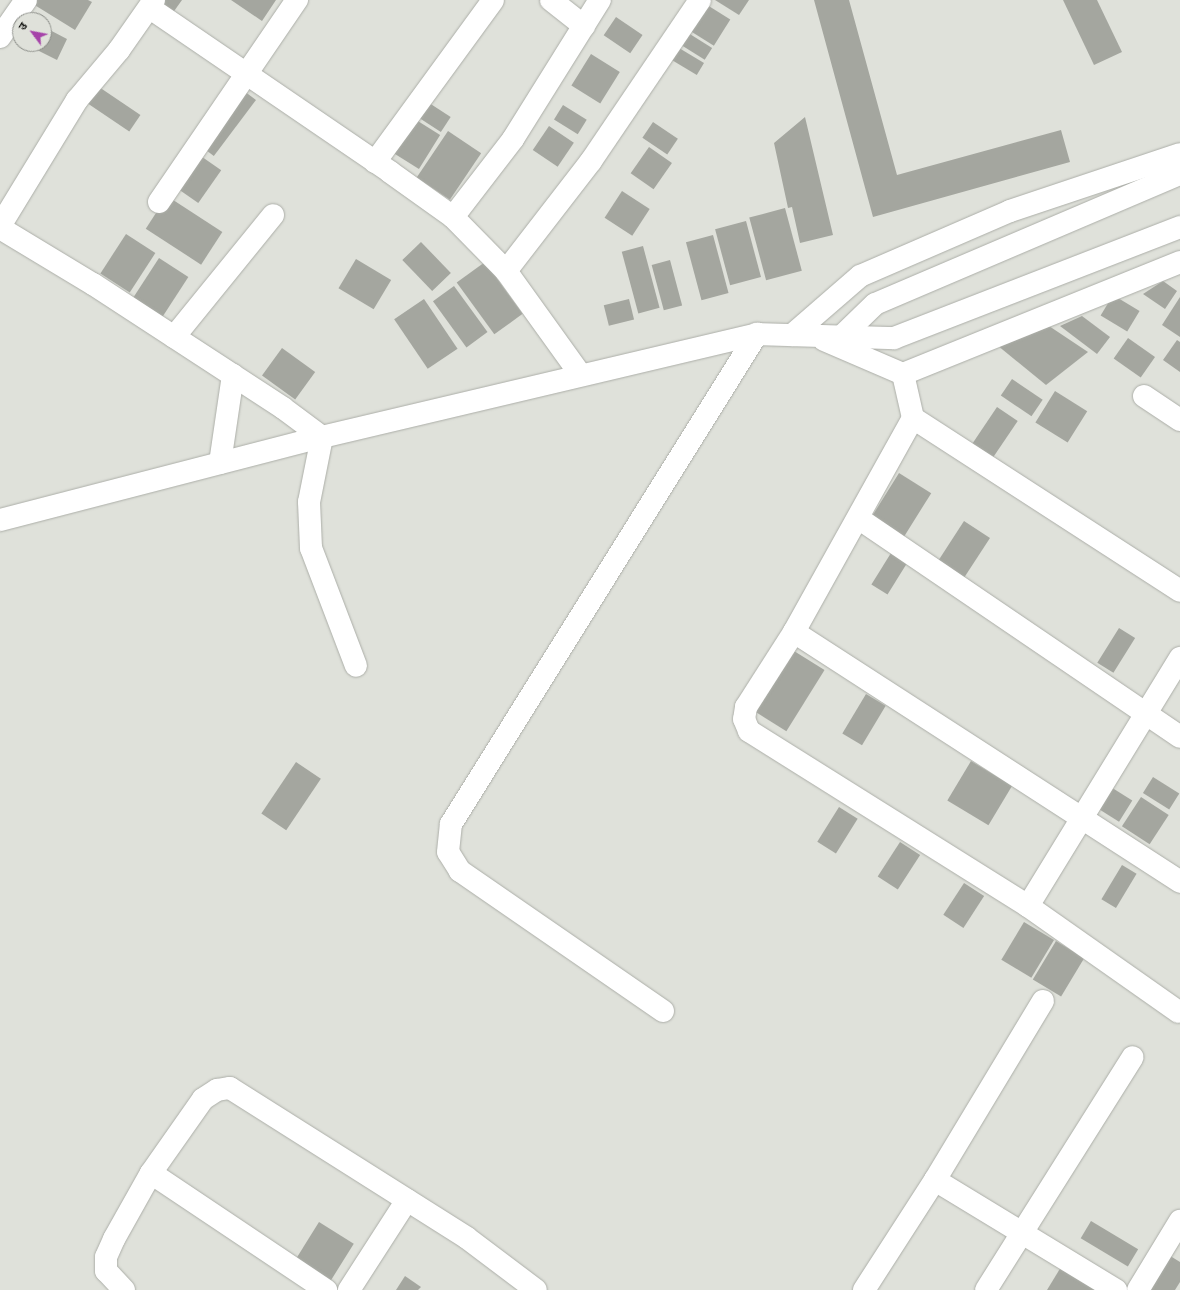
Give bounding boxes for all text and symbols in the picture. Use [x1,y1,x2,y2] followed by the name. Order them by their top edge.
[12,12,52,52] north arrow
[15,20,29,32] text: उ

